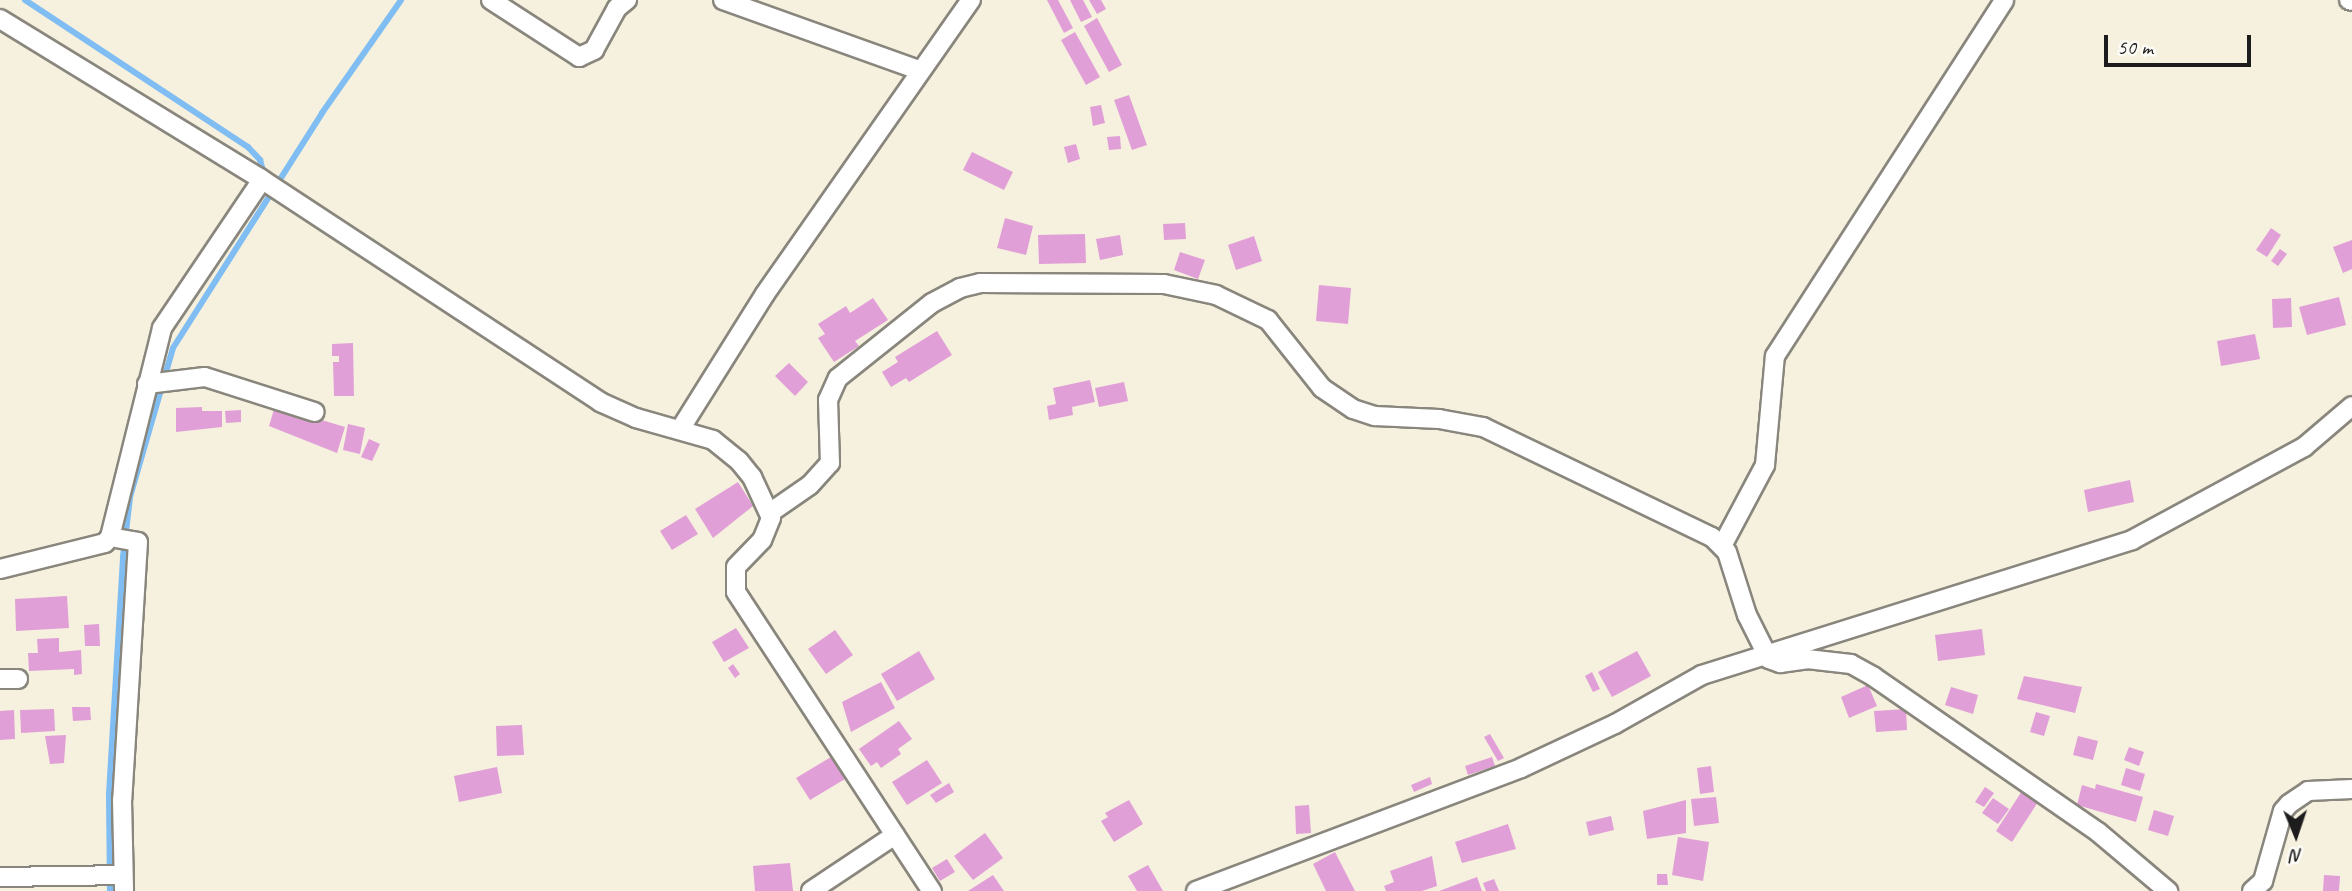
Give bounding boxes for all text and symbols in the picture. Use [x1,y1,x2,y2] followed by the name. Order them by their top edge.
[2107,21,2254,65] scale bar
[2117,34,2153,60] text: 50 m
[2261,800,2331,870] north arrow
[2290,844,2303,868] text: N

